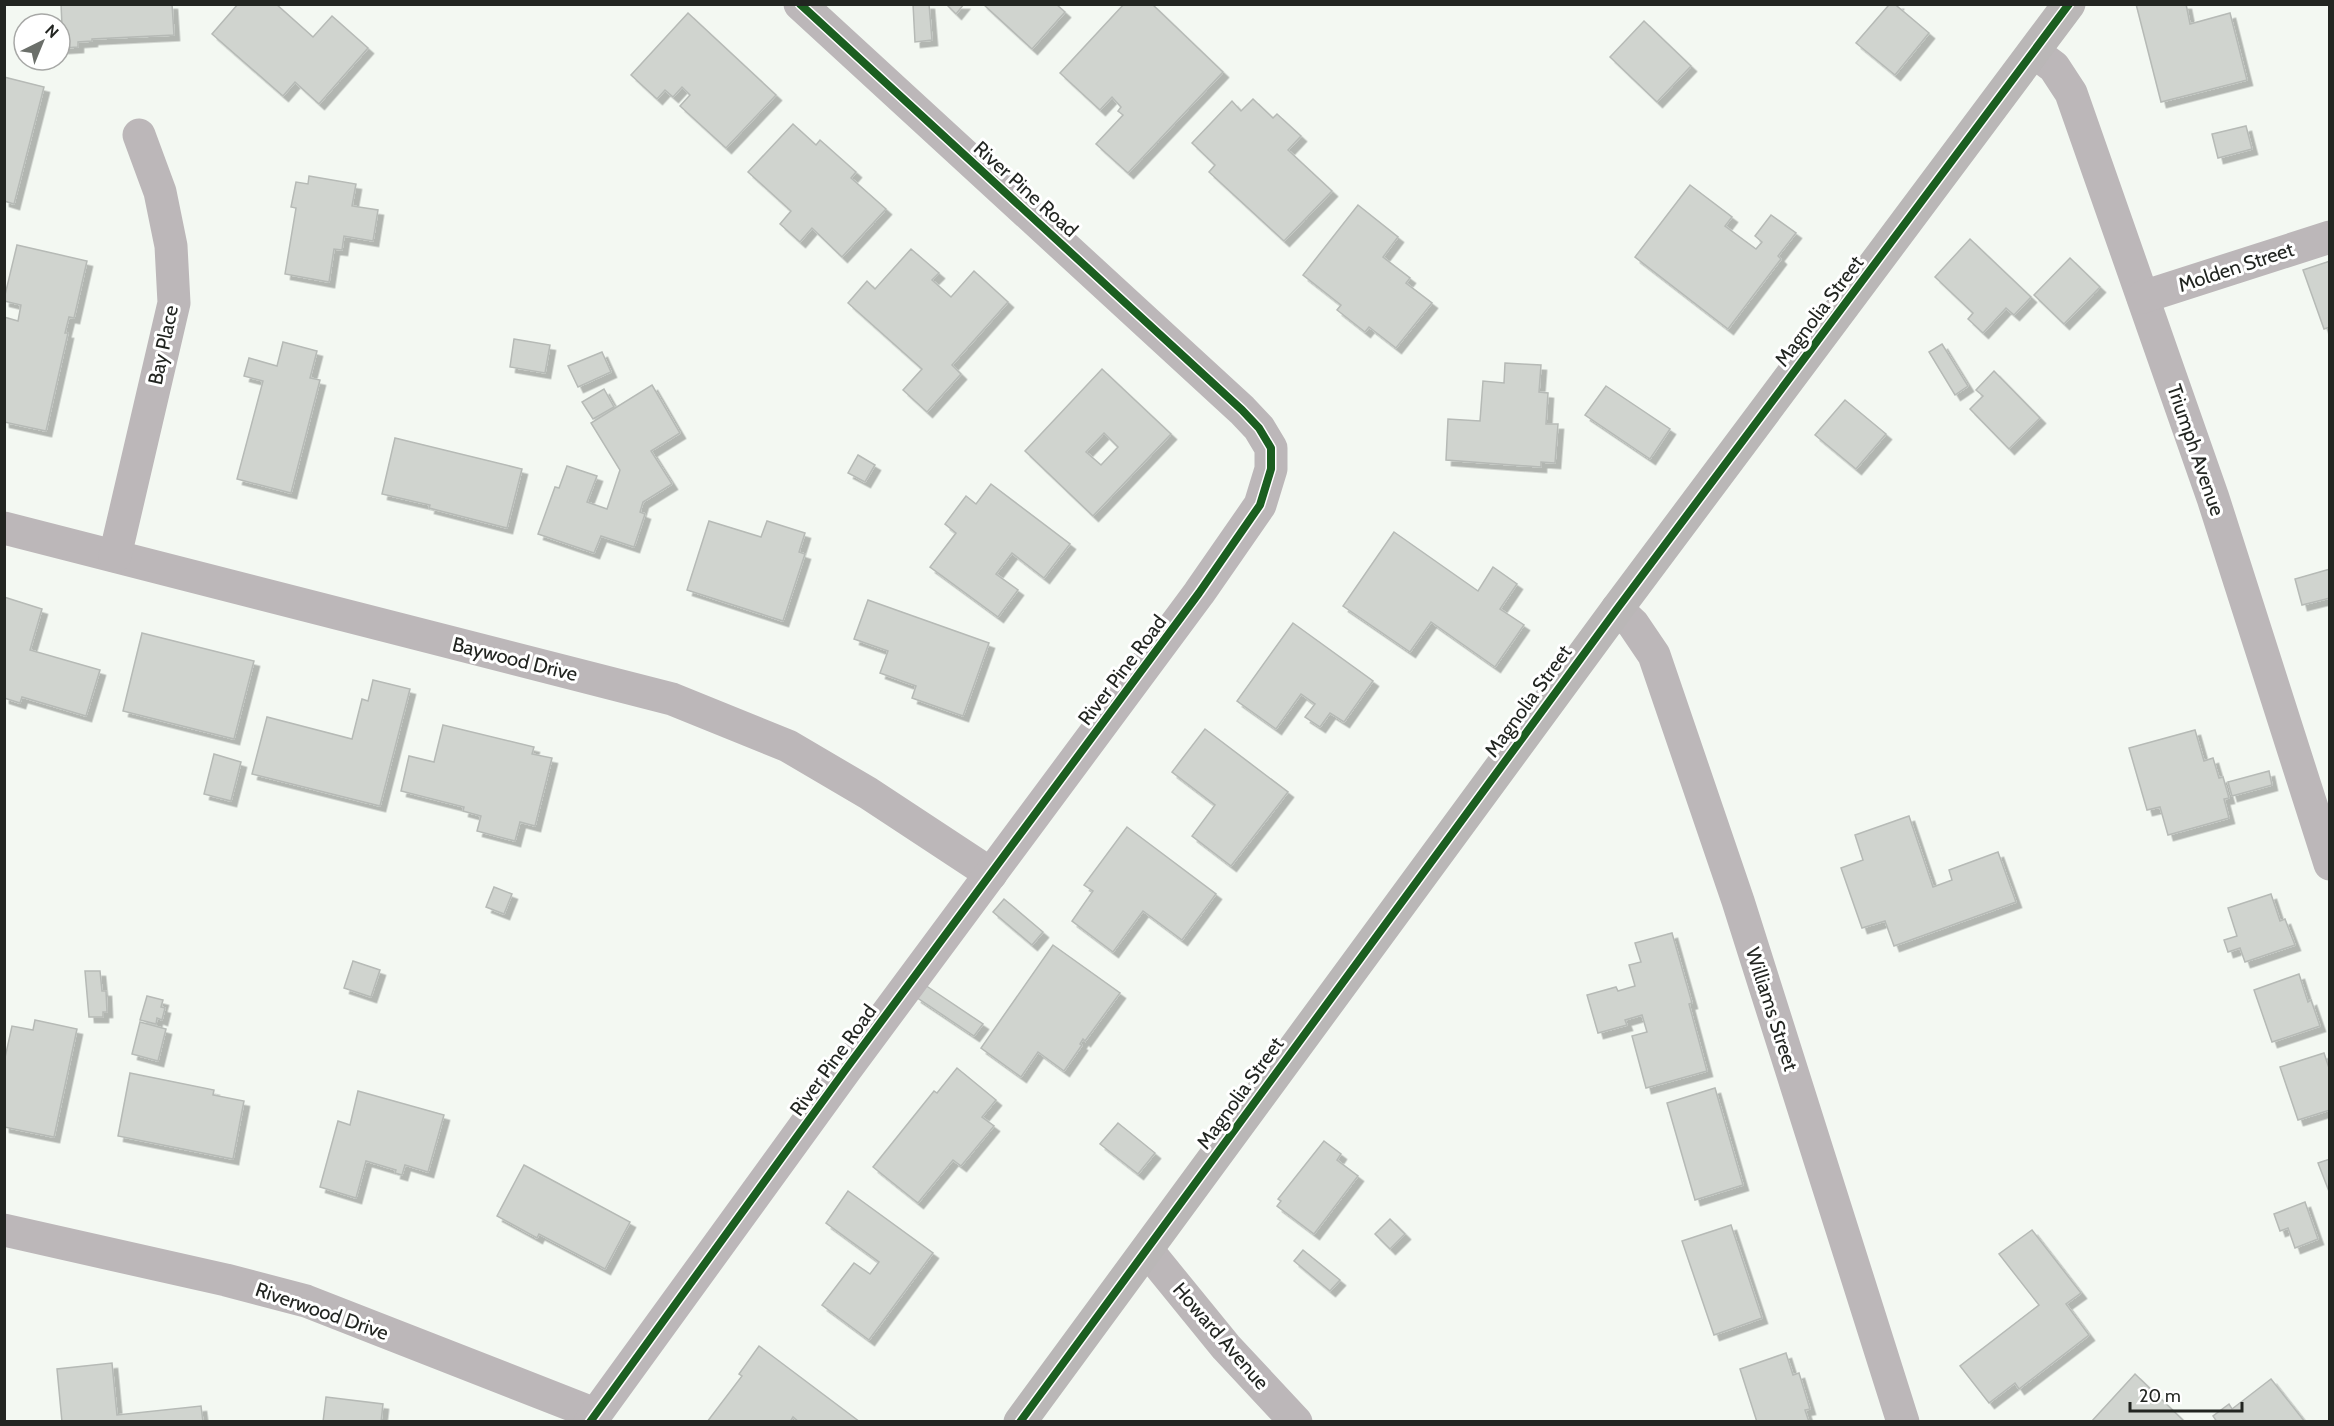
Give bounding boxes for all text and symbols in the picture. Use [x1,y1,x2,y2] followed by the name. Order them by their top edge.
[12,12,72,72] north arrow
[41,21,63,42] text: N
[969,136,1083,242] street label: River Pine Road
[2175,237,2297,297] street label: Molden Street
[1770,251,1869,371] street label: Magnolia Street
[143,303,183,387] street label: Bay Place
[2162,381,2230,519] street label: Triumph Avenue
[1073,610,1171,730] street label: River Pine Road
[450,632,580,686] street label: Baywood Drive
[1479,640,1577,762] street label: Magnolia Street
[1741,944,1803,1074] street label: Williams Street
[785,1000,881,1120] street label: River Pine Road
[1191,1032,1289,1154] street label: Magnolia Street
[252,1277,392,1345] street label: Riverwood Drive
[1168,1278,1274,1394] street label: Howard Avenue
[2130,1375,2242,1413] scale bar
[2139,1385,2181,1407] text: 20 m

